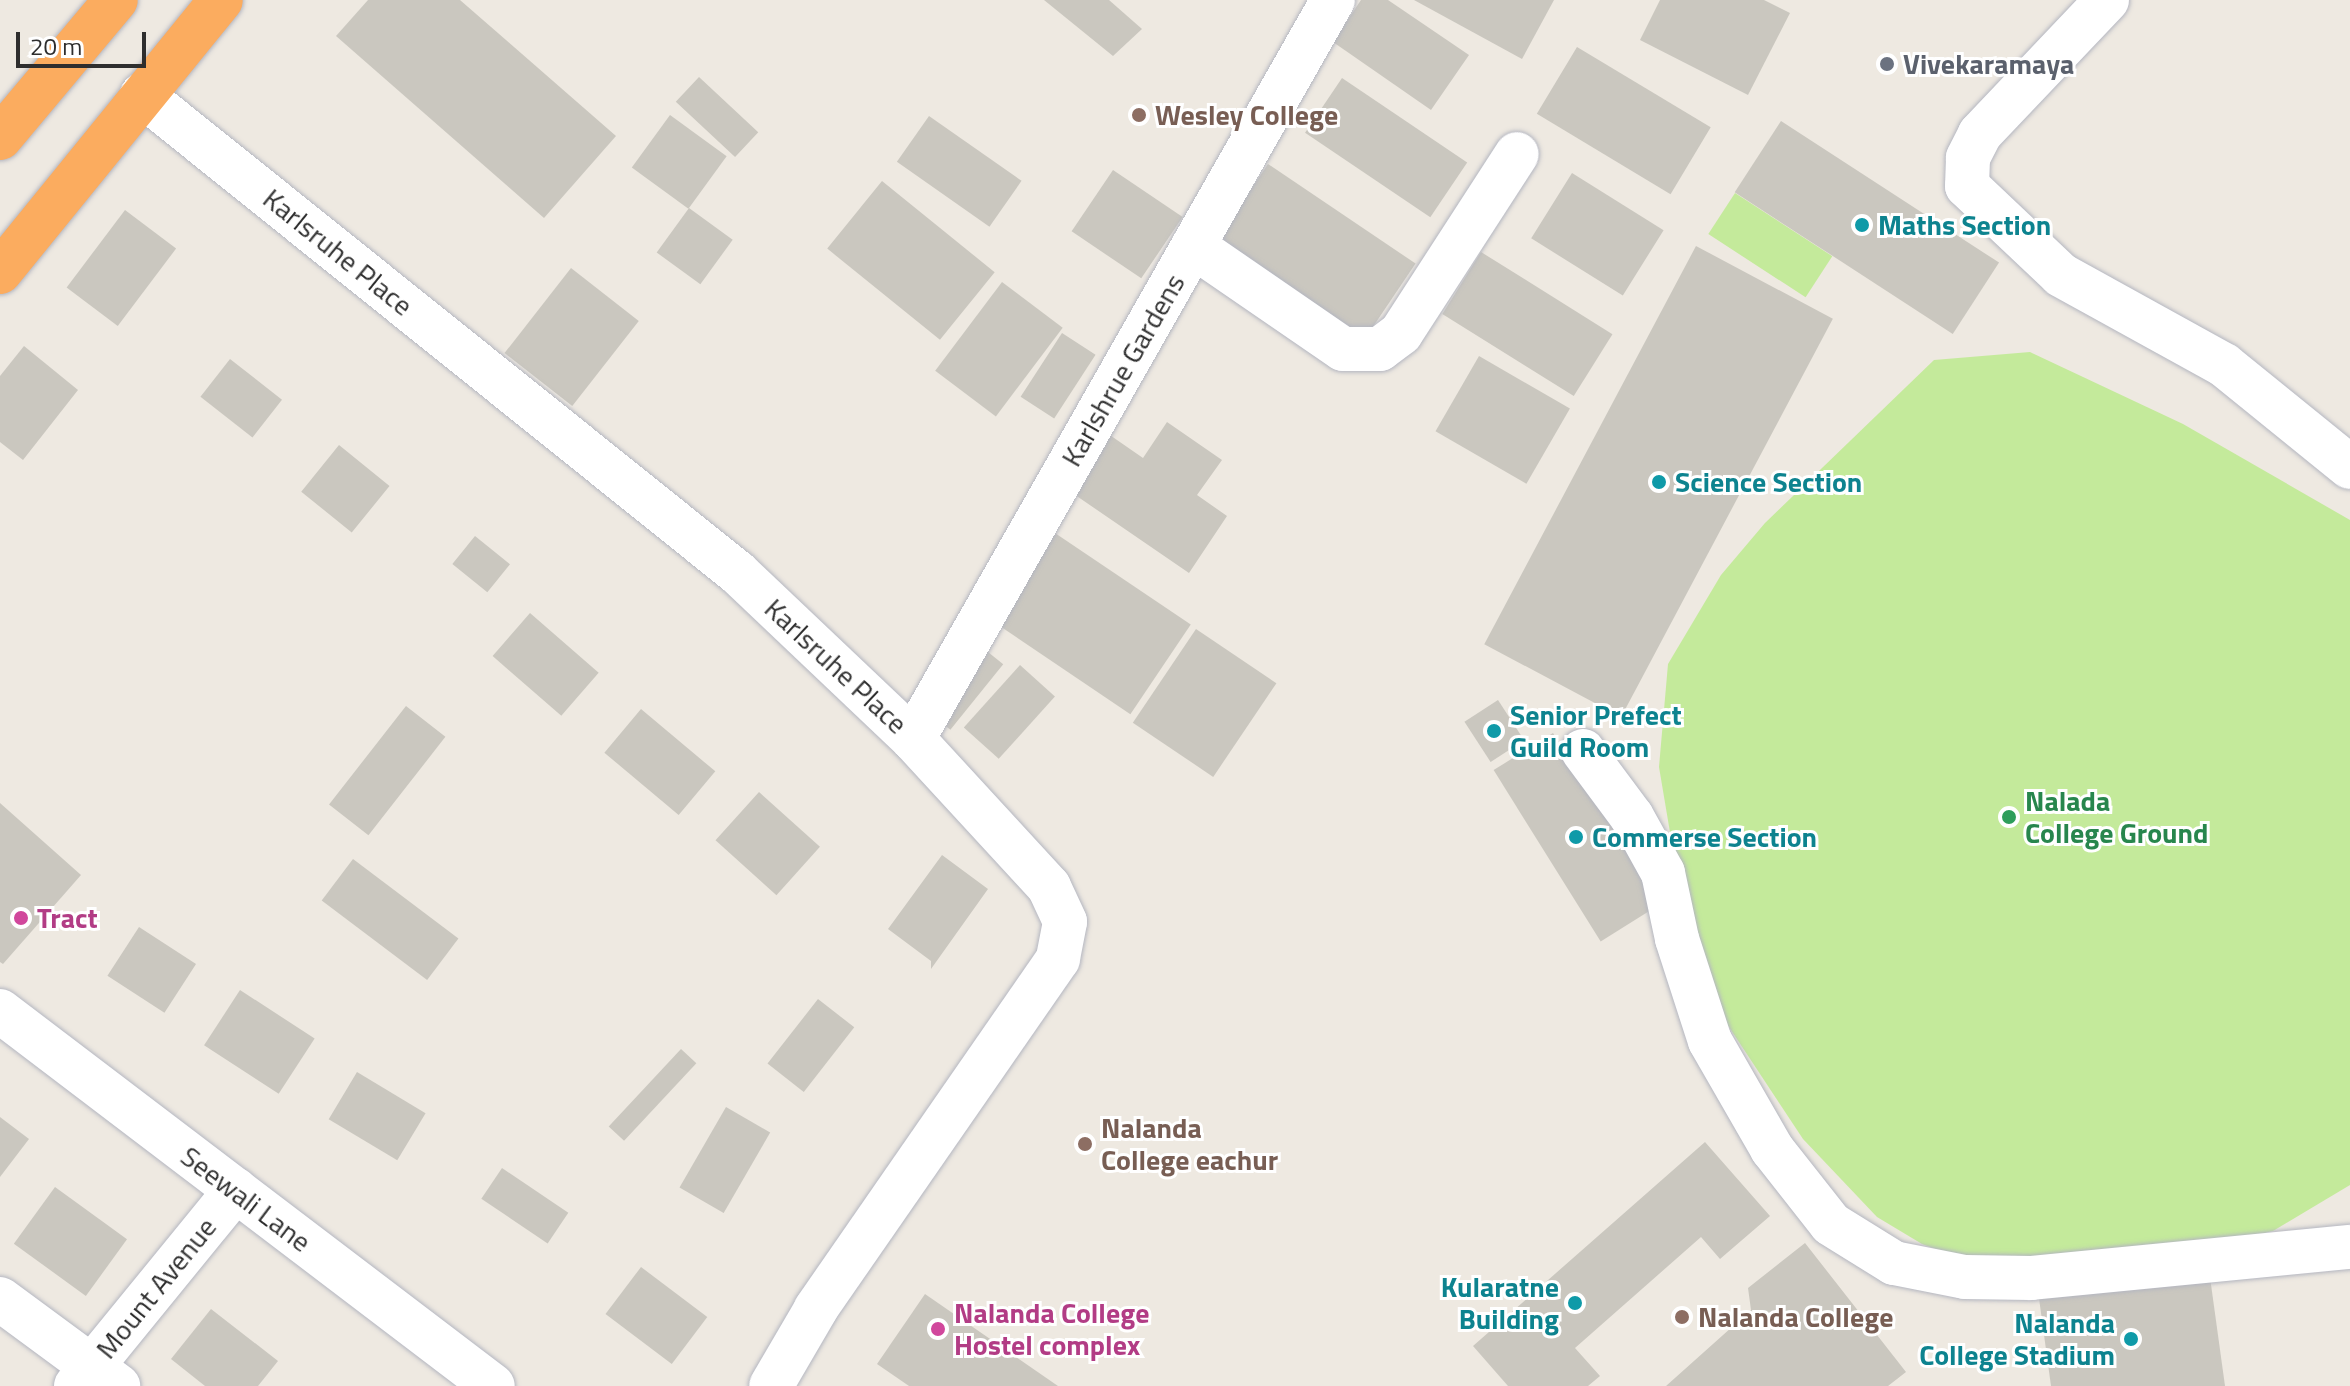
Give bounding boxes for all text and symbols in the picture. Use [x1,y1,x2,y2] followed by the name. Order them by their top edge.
[20,16,150,66] scale bar
[30,28,82,64] text: 20 m
[1903,47,2074,81] place label: Vivekaramaya
[1878,55,1896,73] marker: Vivekaramaya
[1155,98,1338,132] place label: Wesley College
[1130,106,1148,124] marker: Wesley College
[257,182,419,322] street label: Karlsruhe Place
[1878,208,2051,242] place label: Maths Section
[1853,216,1871,234] marker: Maths Section
[1054,268,1192,472] street label: Karlshrue Gardens
[1675,465,1862,499] place label: Science Section
[1650,473,1668,491] marker: Science Section
[758,592,914,740] street label: Karlsruhe Place
[1510,698,1682,764] place label: Senior Prefect Guild Room
[1485,722,1503,740] marker: Senior Prefect Guild Room
[2025,784,2208,850] place label: Nalada College Ground
[2000,808,2018,826] marker: Nalada College Ground
[1592,820,1817,854] place label: Commerse Section
[1567,828,1585,846] marker: Commerse Section
[37,901,98,935] place label: Tract
[12,909,30,927] marker: Tract
[1101,1111,1278,1177] place label: Nalanda College eachur
[1076,1135,1094,1153] marker: Nalanda College eachur
[174,1139,318,1259] street label: Seewali Lane
[89,1211,223,1365] street label: Mount Avenue
[1441,1270,1559,1336] place label: Kularatne Building
[1566,1294,1584,1312] marker: Kularatne Building
[954,1296,1149,1362] place label: Nalanda College Hostel complex
[1698,1300,1893,1334] place label: Nalanda College
[1919,1306,2115,1372] place label: Nalanda College Stadium
[1673,1308,1691,1326] marker: Nalanda College
[929,1320,947,1338] marker: Nalanda College Hostel complex
[2122,1330,2140,1348] marker: Nalanda College Stadium

